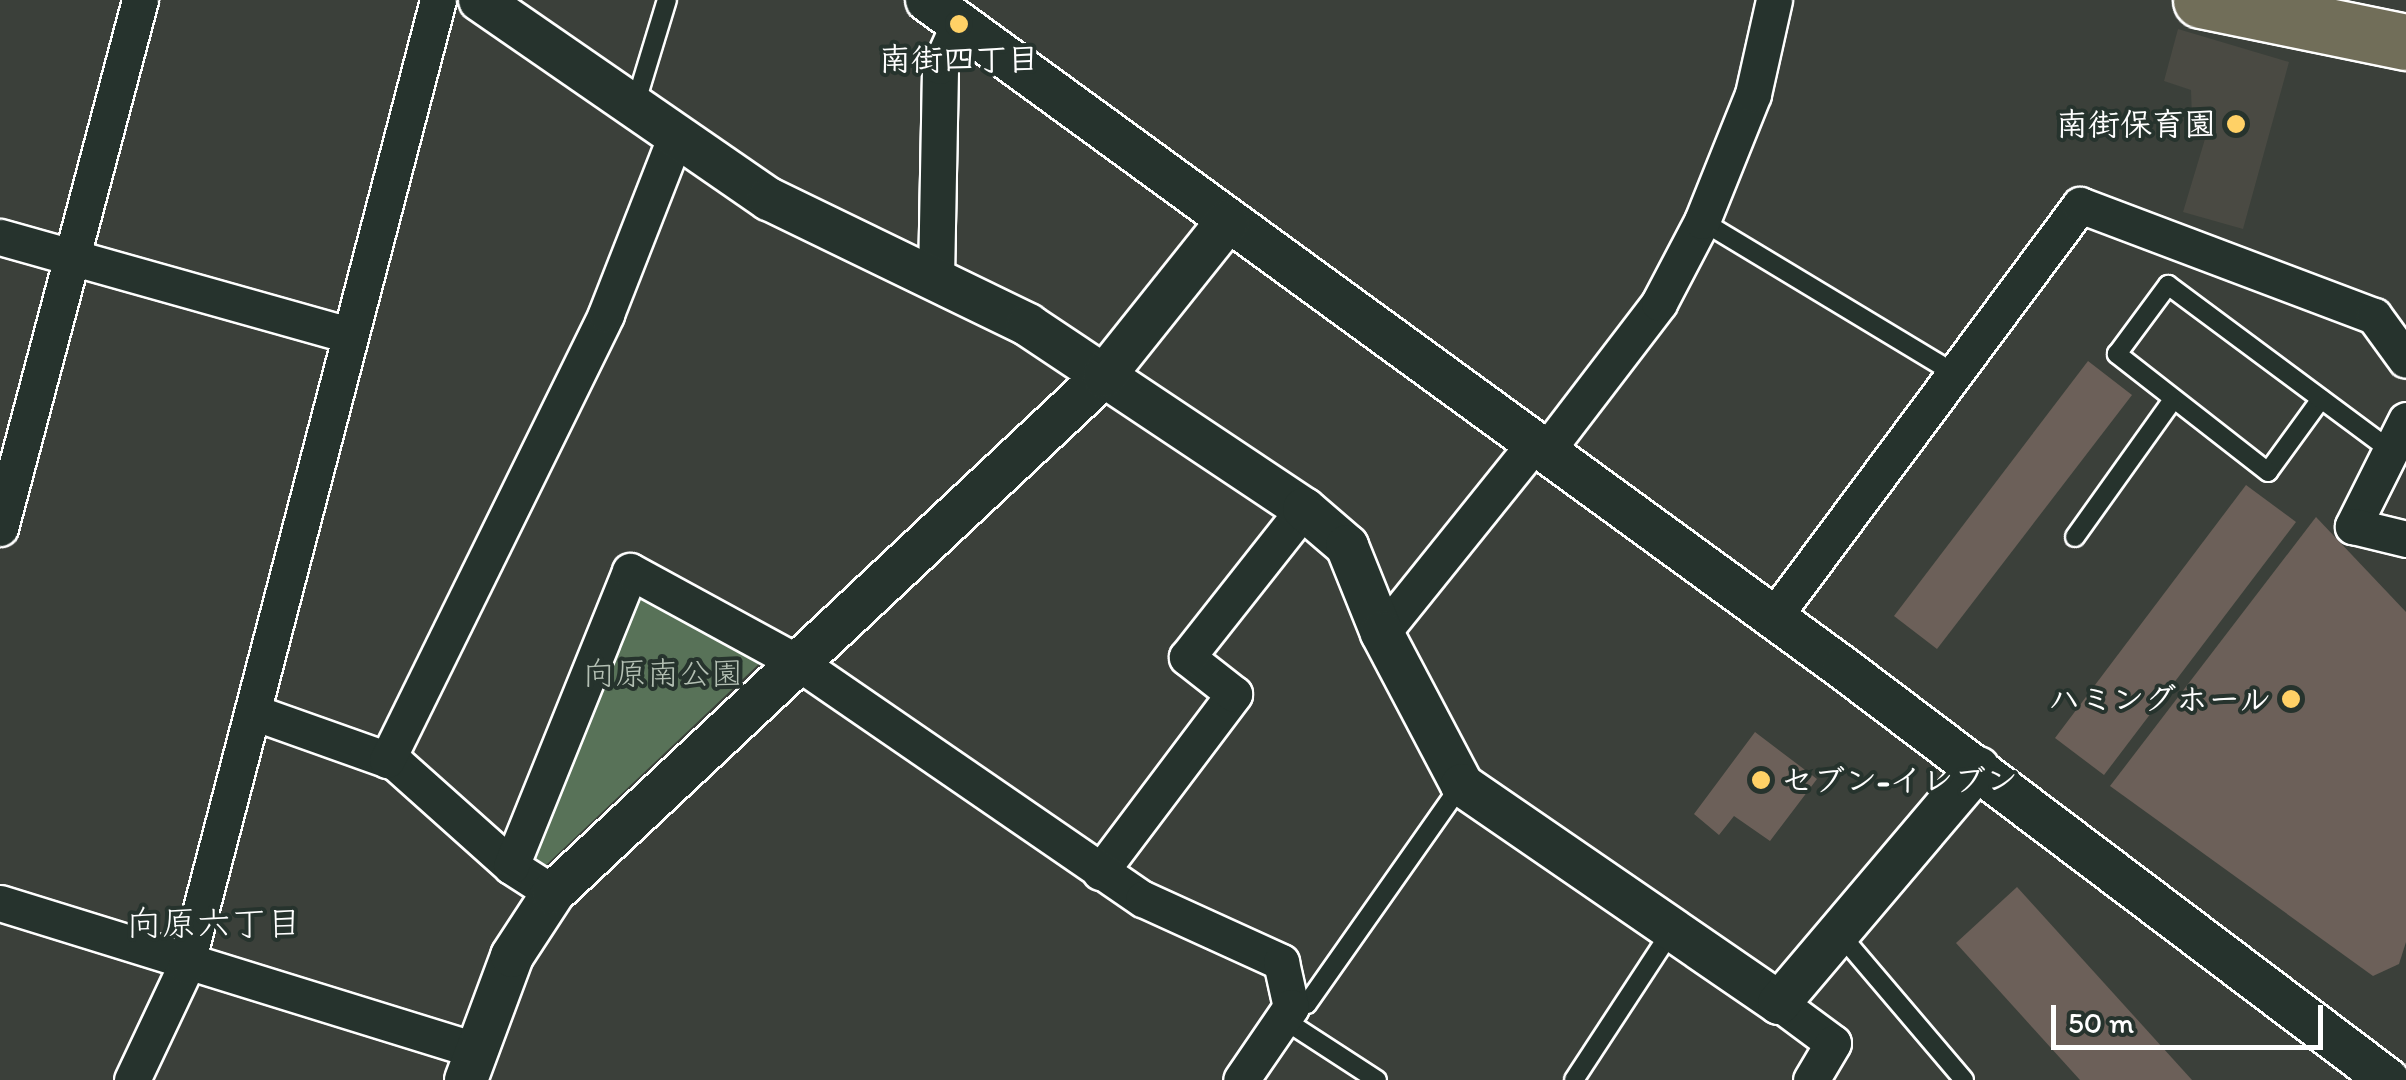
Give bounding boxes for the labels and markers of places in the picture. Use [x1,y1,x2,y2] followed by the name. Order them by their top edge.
[948,13,970,35] marker: 南街四丁目
[879,40,1039,78] place label: 南街四丁目
[2056,105,2216,143] place label: 南街保育園
[2225,113,2247,135] marker: 南街保育園
[2047,680,2271,718] place label: ハミングホール
[2280,688,2302,710] marker: ハミングホール
[1781,761,2018,799] place label: セブン-イレブン
[1750,769,1772,791] marker: セブン-イレブン

